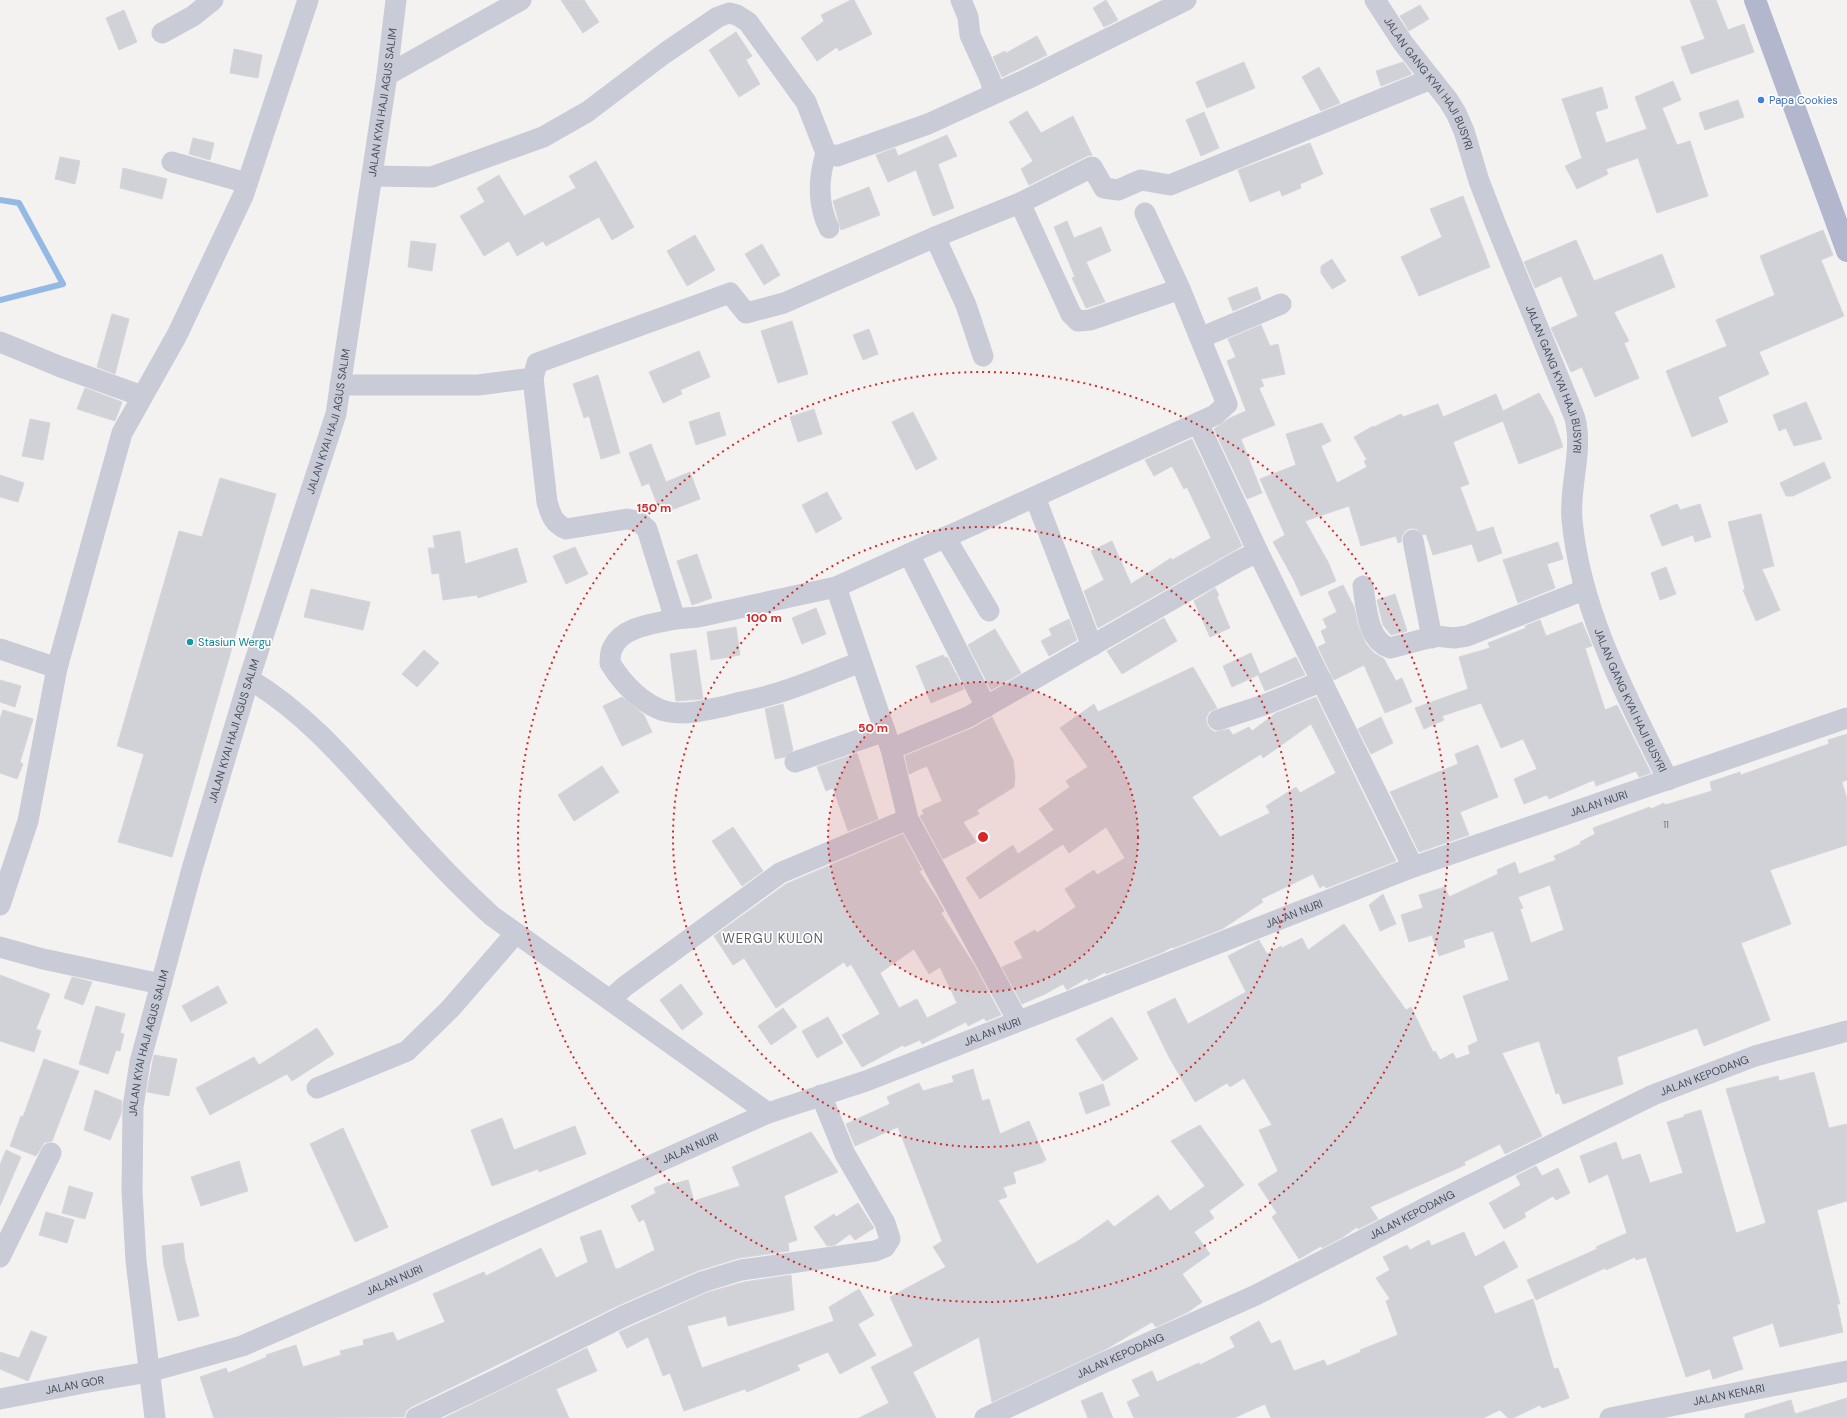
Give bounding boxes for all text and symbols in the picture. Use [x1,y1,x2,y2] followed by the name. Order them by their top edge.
[1381,14,1476,152] street label: JALAN GANG KYAI HAJI BUSYRI
[365,27,400,178] street label: JALAN KYAI HAJI AGUS SALIM
[1769,93,1838,107] place label: Papa Cookies
[1756,95,1766,105] marker: Papa Cookies
[1523,303,1585,454] street label: JALAN GANG KYAI HAJI BUSYRI
[303,348,353,496] street label: JALAN KYAI HAJI AGUS SALIM
[637,500,671,516] text: 150 m
[746,610,782,626] text: 100 m
[1592,626,1670,774] street label: JALAN GANG KYAI HAJI BUSYRI
[198,635,271,649] place label: Stasiun Wergu
[185,637,195,647] marker: Stasiun Wergu
[205,657,262,805] street label: JALAN KYAI HAJI AGUS SALIM
[858,720,888,736] text: 50 m
[1568,787,1629,820] street label: JALAN NURI
[1663,819,1669,831] house number: 11
[976,830,990,844] centre of rings
[1263,896,1325,931] street label: JALAN NURI
[722,930,824,947] district label: WERGU KULON
[126,968,172,1116] street label: JALAN KYAI HAJI AGUS SALIM
[962,1014,1023,1049] street label: JALAN NURI
[1658,1052,1751,1099] street label: JALAN KEPODANG
[660,1129,720,1167] street label: JALAN NURI
[1367,1187,1457,1242] street label: JALAN KEPODANG
[364,1262,425,1298] street label: JALAN NURI
[1074,1330,1166,1381] street label: JALAN KEPODANG
[44,1373,105,1397] street label: JALAN GOR
[1692,1381,1766,1408] street label: JALAN KENARI

